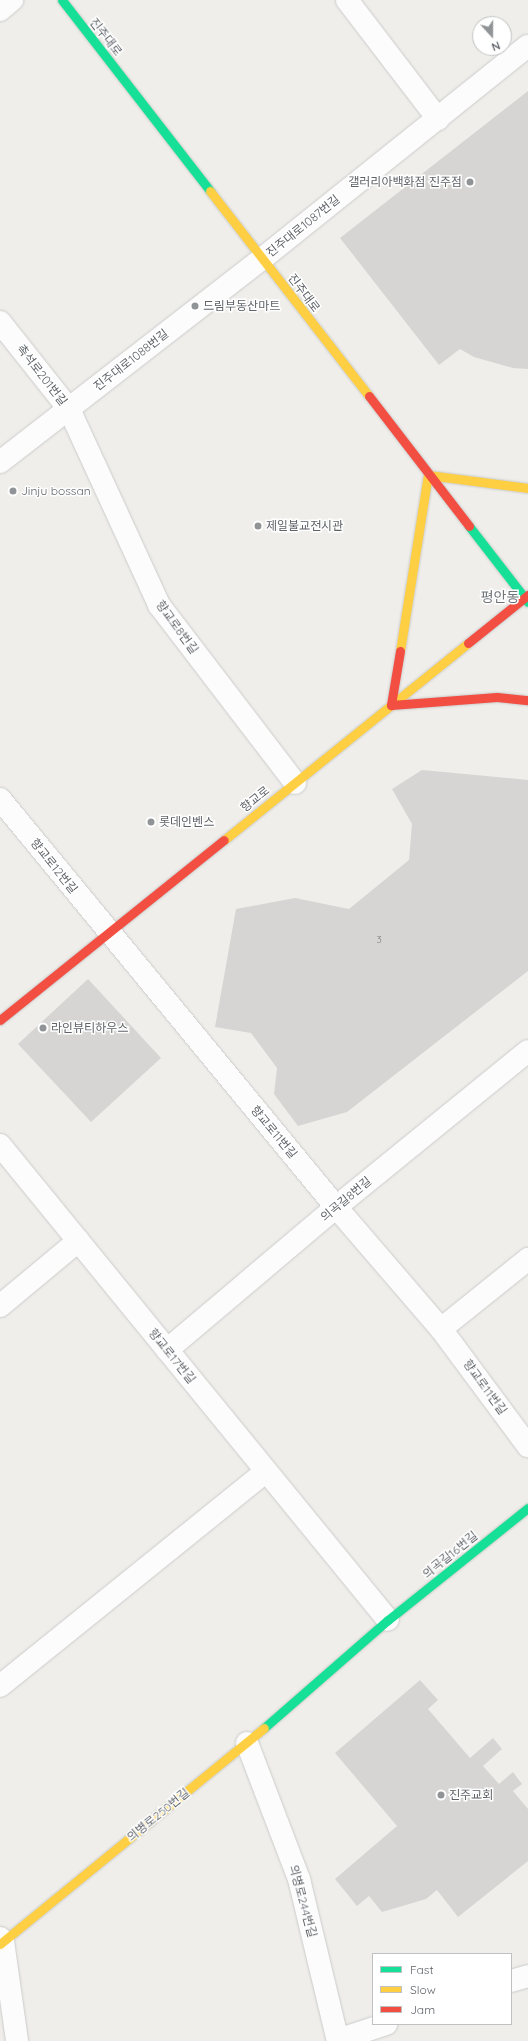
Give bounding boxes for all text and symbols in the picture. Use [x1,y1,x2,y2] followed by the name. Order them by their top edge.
[87,15,125,59] street label: 진주대로
[472,16,512,56] north arrow
[490,38,502,54] text: N
[348,175,462,189] place label: 갤러리아백화점 진주점
[465,177,475,187] marker: 갤러리아백화점 진주점
[263,192,343,260] street label: 진주대로1087번길
[285,271,323,315] street label: 진주대로
[203,299,280,313] place label: 드림부동산마트
[190,301,200,311] marker: 드림부동산마트
[91,326,171,394] street label: 진주대로1088번길
[14,342,70,408] street label: 촉석로201번길
[21,484,91,498] place label: Jinju bossan
[8,486,18,496] marker: Jinju bossan
[266,519,343,533] place label: 제일불교전시관
[253,521,263,531] marker: 제일불교전시관
[481,589,519,605] district label: 평안동
[153,598,201,656] street label: 향교로8번길
[238,783,272,815] street label: 향교로
[159,815,214,829] place label: 롯데인벤스
[146,817,156,827] marker: 롯데인벤스
[28,836,80,896] street label: 향교로12번길
[376,934,382,946] house number: 3
[51,1021,128,1035] place label: 라인뷰티하우스
[38,1023,48,1033] marker: 라인뷰티하우스
[248,1103,300,1161] street label: 향교로11번길
[318,1174,374,1224] street label: 의곡길8번길
[146,1326,198,1386] street label: 향교로17번길
[460,1357,510,1417] street label: 향교로11번길
[420,1529,480,1581] street label: 의곡길16번길
[124,1786,192,1844] street label: 의병로250번길
[449,1788,493,1802] place label: 진주교회
[436,1790,446,1800] marker: 진주교회
[286,1863,320,1939] street label: 의병로244번길
[372,1953,512,2025] legend
[410,1962,434,1977] text: Fast
[410,1982,436,1997] text: Slow
[410,2002,435,2017] text: Jam

